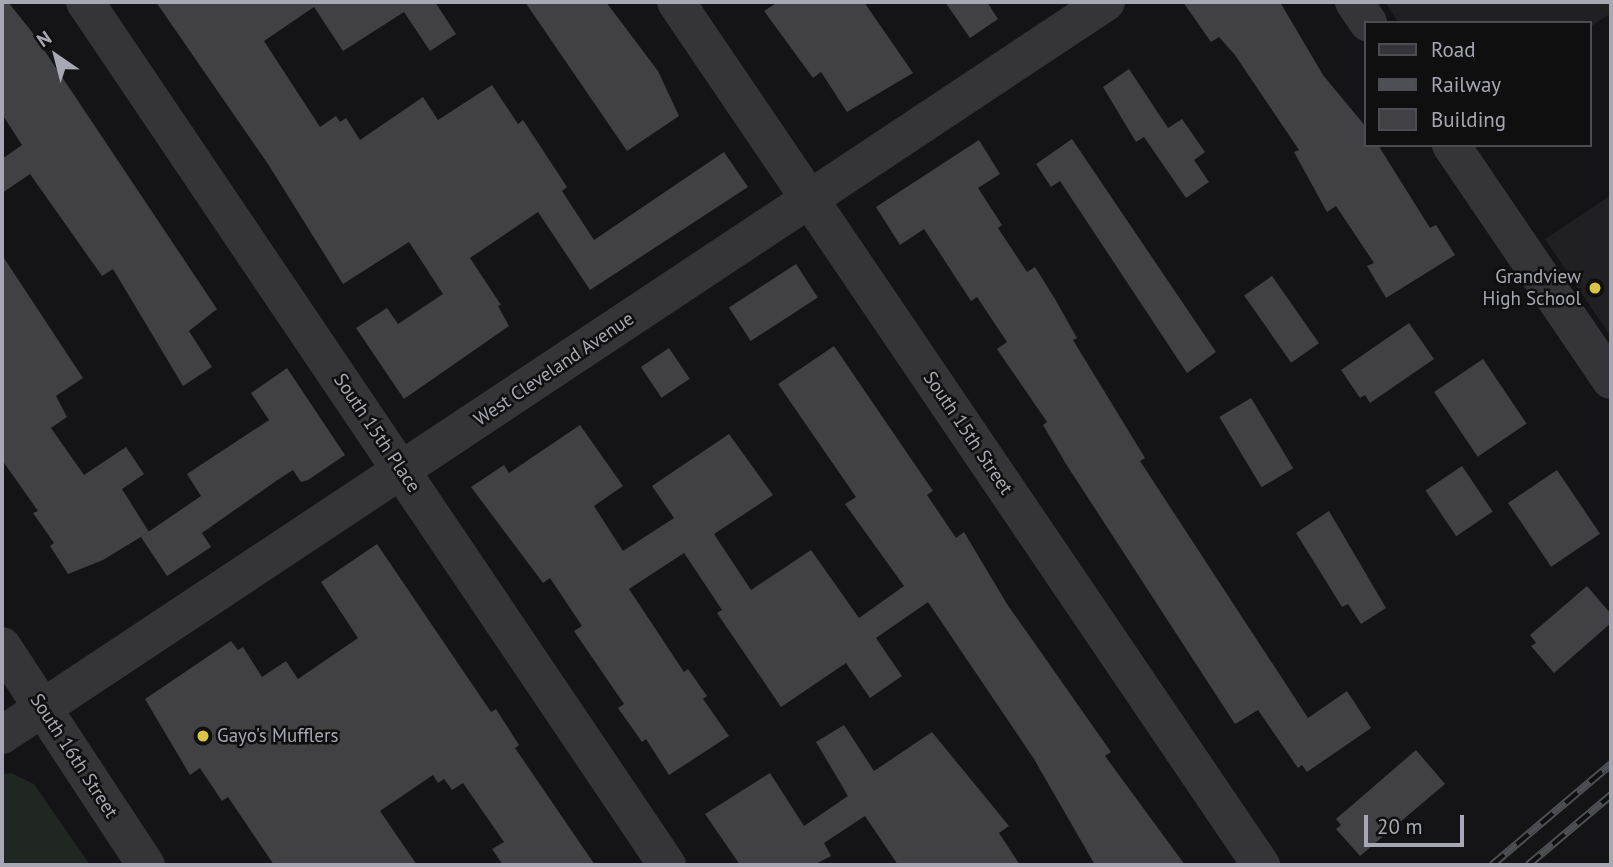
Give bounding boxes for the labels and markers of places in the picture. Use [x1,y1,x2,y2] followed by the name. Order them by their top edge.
[1483,266,1581,310] place label: Grandview High School
[1587,280,1603,296] marker: Grandview High School
[217,725,338,747] place label: Gayo's Mufflers
[195,728,211,744] marker: Gayo's Mufflers

